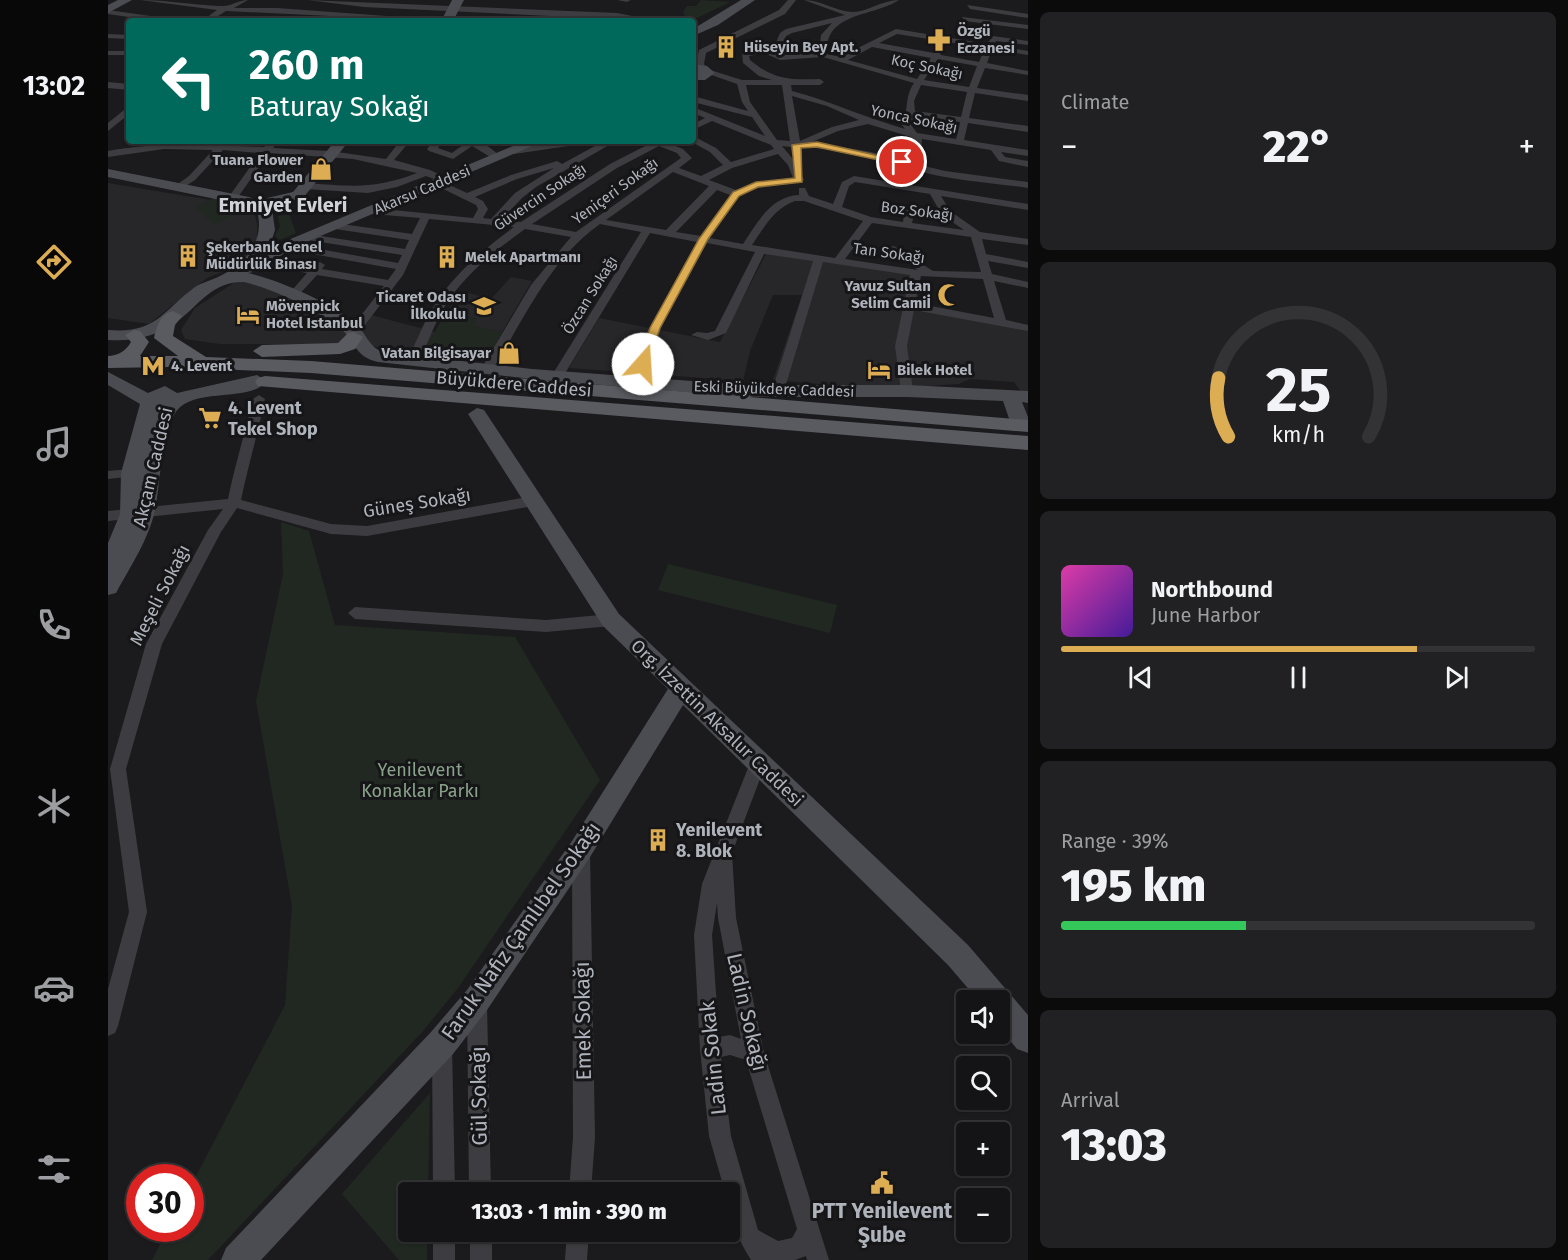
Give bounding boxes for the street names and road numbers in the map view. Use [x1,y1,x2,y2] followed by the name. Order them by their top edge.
[889,51,965,83] street label: Koç Sokağı
[869,101,959,137] street label: Yonca Sokağı
[568,154,662,228] street label: Yeniçeri Sokağı
[490,159,590,235] street label: Güvercin Sokağı
[371,162,473,218] street label: Akarsu Caddesi
[880,198,954,224] street label: Boz Sokağı
[852,239,926,267] street label: Tan Sokağı
[559,252,621,338] street label: Özcan Sokağı
[435,366,593,402] street label: Büyükdere Caddesi
[693,377,855,401] street label: Eski Büyükdere Caddesi
[129,405,177,529] street label: Akçam Caddesi
[362,484,472,522] street label: Güneş Sokağı
[125,541,195,649] street label: Meşeli Sokağı
[626,635,808,811] street label: Org. İzzettin Aksalur Caddesi
[436,817,606,1045] street label: Faruk Nafiz Çamlıbel Sokağı
[721,950,773,1074] street label: Ladin Sokağı
[569,961,597,1081] street label: Emek Sokağı
[694,1000,732,1116] street label: Ladin Sokak
[465,1046,493,1146] street label: Gül Sokağı

